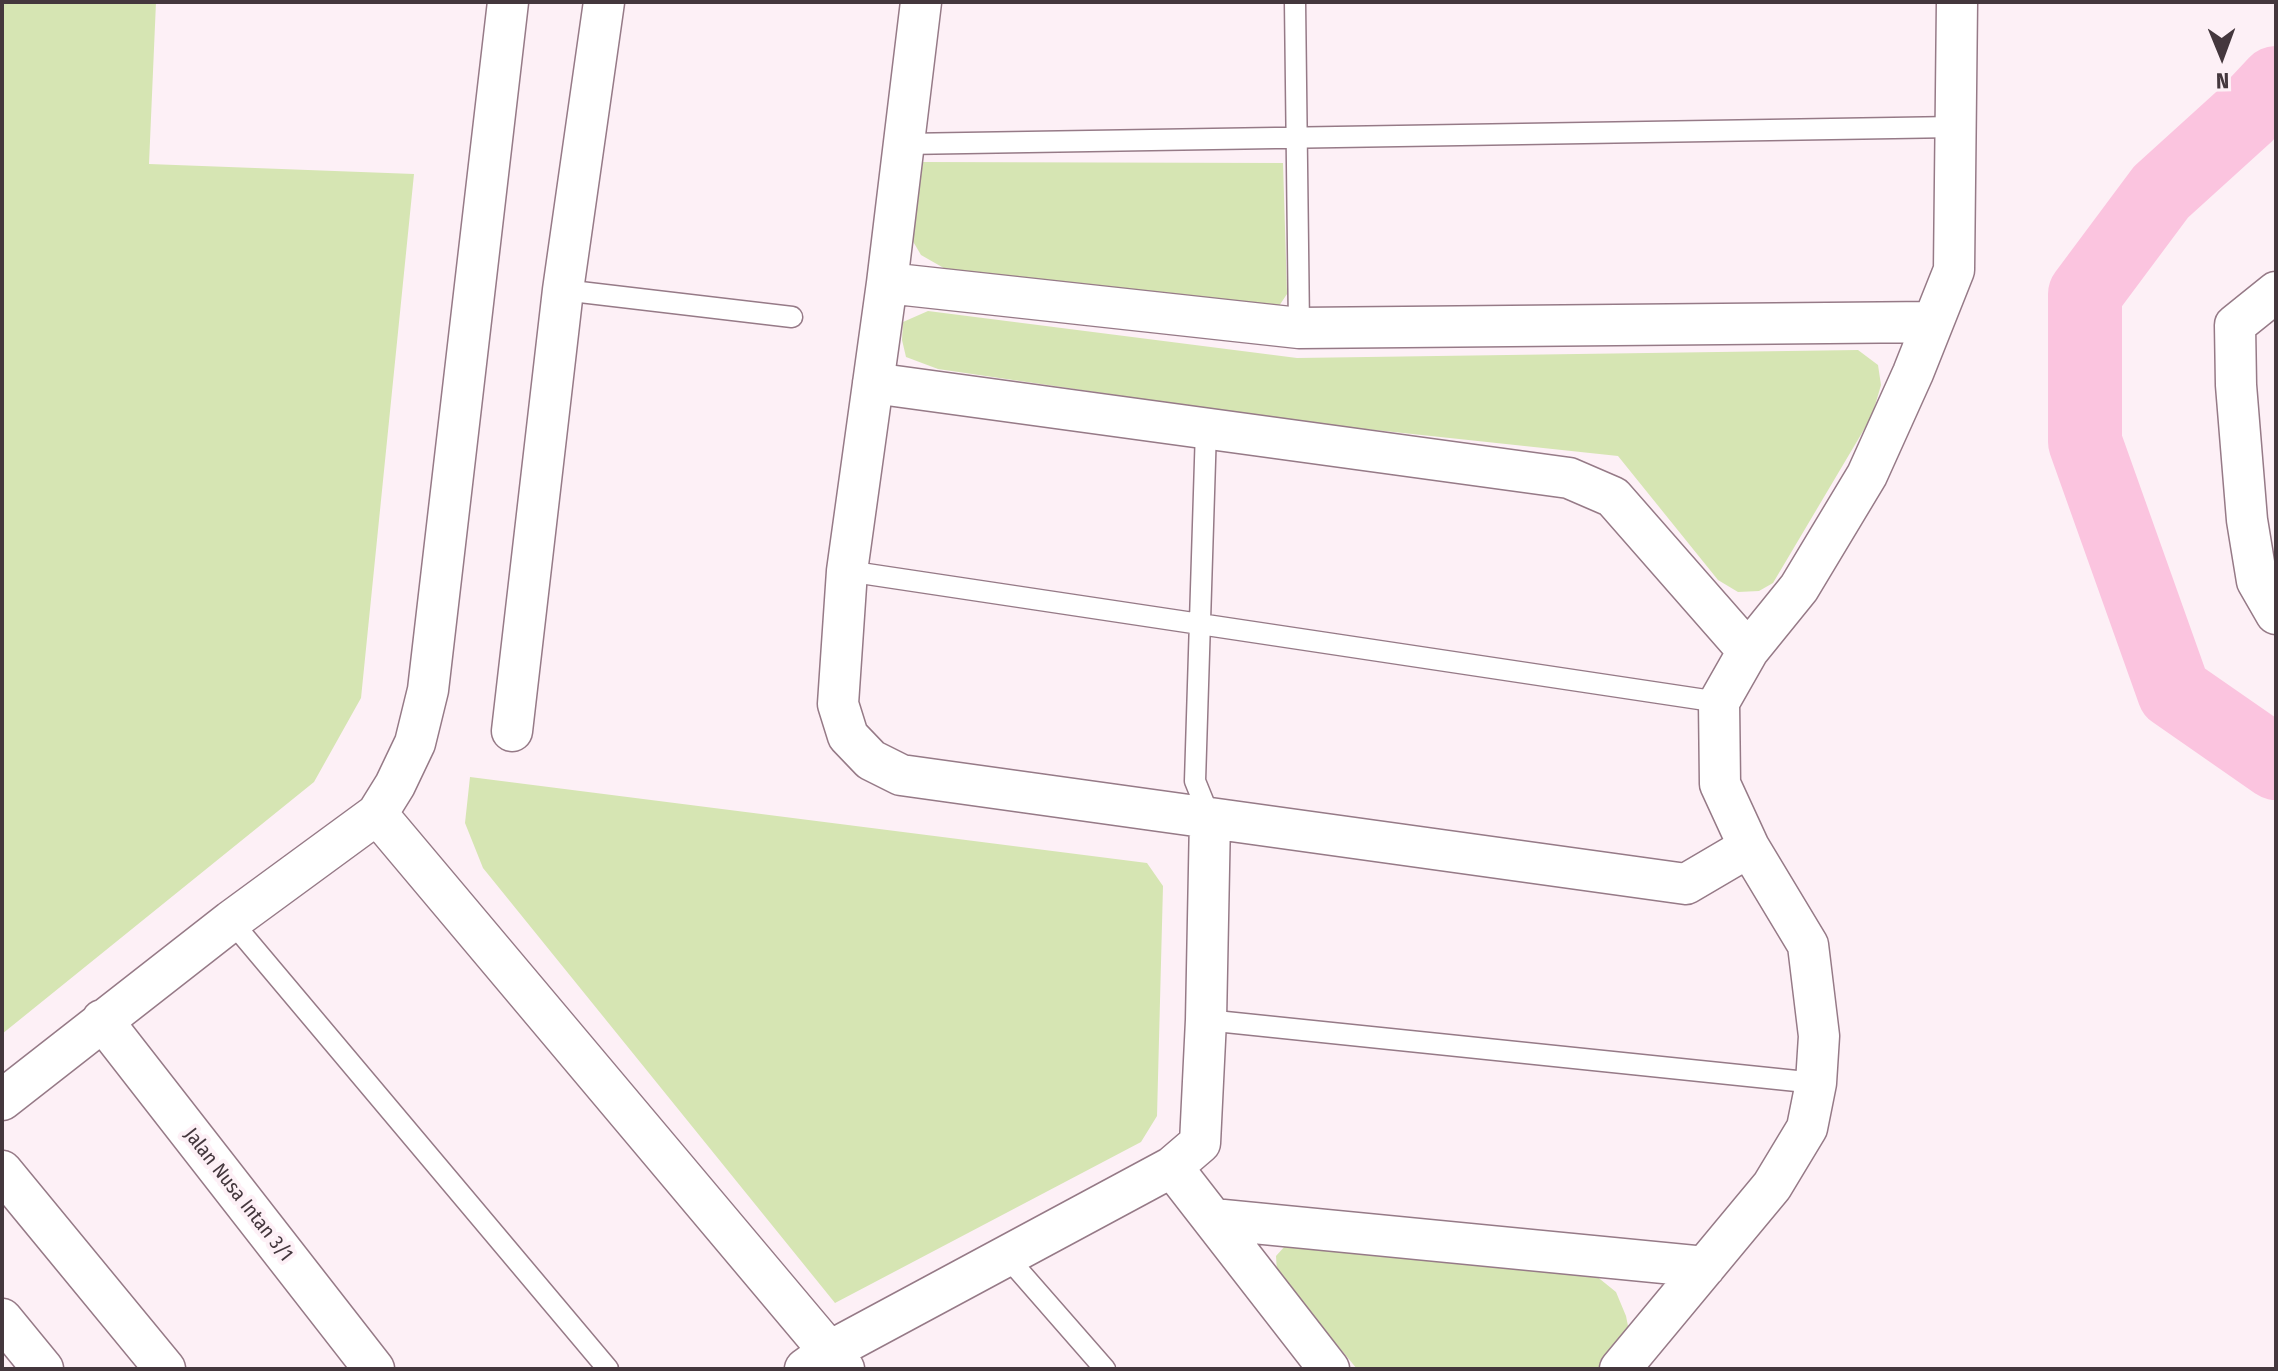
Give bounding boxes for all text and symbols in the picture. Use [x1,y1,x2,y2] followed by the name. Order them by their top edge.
[2182,16,2262,96] north arrow
[2216,67,2229,94] text: N
[178,1124,298,1266] street label: Jalan Nusa Intan 3/1

